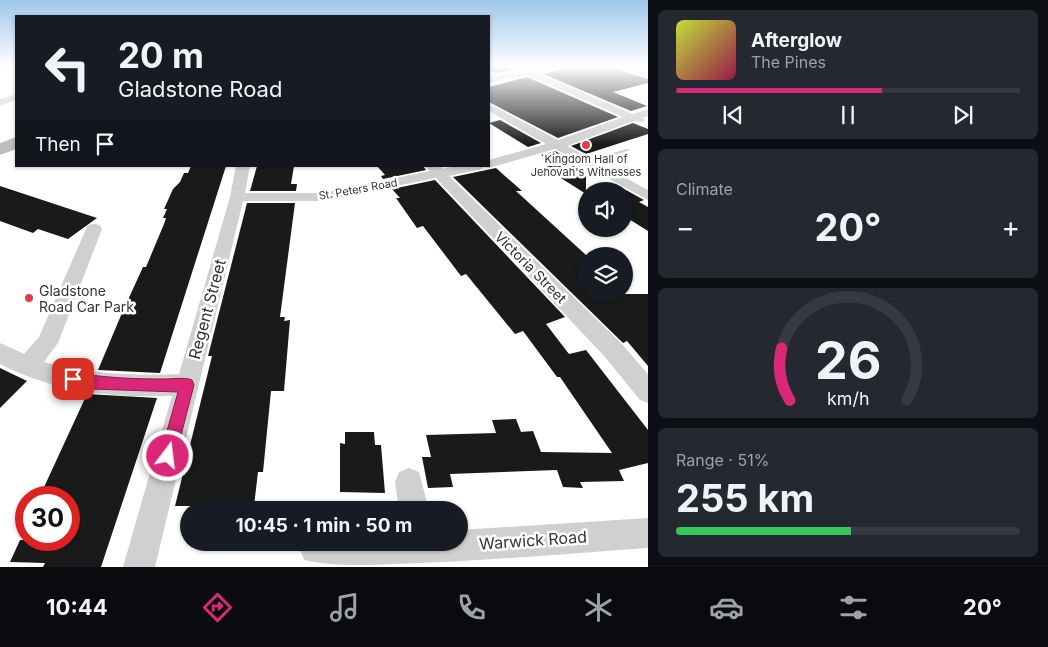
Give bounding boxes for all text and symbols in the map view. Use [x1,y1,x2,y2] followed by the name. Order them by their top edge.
[751,29,842,52] text: Afterglow
[118,34,204,76] text: 20 m
[35,35,100,100] icon: left
[751,52,826,72] text: The Pines
[118,76,282,102] text: Gladstone Road
[719,101,747,129] icon: previous
[834,101,862,129] icon: pause
[949,101,977,129] icon: next
[91,130,119,158] icon: arrive
[35,133,81,156] text: Then
[580,139,592,151] marker: Kingdom Hall of Jehovah's Witnesses
[531,152,641,179] place label: Kingdom Hall of Jehovah's Witnesses
[317,175,399,203] street label: St. Peters Road
[676,179,733,199] text: Climate
[578,182,633,302] map controls
[578,182,633,237] button: sound
[814,204,882,250] text: 20°
[676,210,695,244] text: −
[1001,210,1020,244] text: +
[492,228,571,307] street label: Victoria Street
[578,247,633,302] button: layers
[184,257,230,361] street label: Regent Street
[39,282,134,315] place label: Gladstone Road Car Park
[23,292,35,304] marker: Gladstone Road Car Park
[815,329,881,392] text: 26
[52,358,94,400] pin
[59,365,87,393] icon: arrive
[827,388,869,409] text: km/h
[141,429,193,481] position arrow
[676,450,769,470] text: Range · 51%
[676,475,814,521] text: 255 km
[15,486,80,551] speed limit sign: 30
[236,514,412,537] text: 10:45 · 1 min · 50 m
[478,526,588,554] street label: Warwick Road
[200,590,235,625] icon: directions
[327,590,362,625] icon: music
[454,590,489,625] icon: phone
[581,590,616,625] icon: climate
[709,590,744,625] icon: car
[836,590,871,625] icon: filters
[46,594,108,620] text: 10:44
[963,594,1002,620] text: 20°

